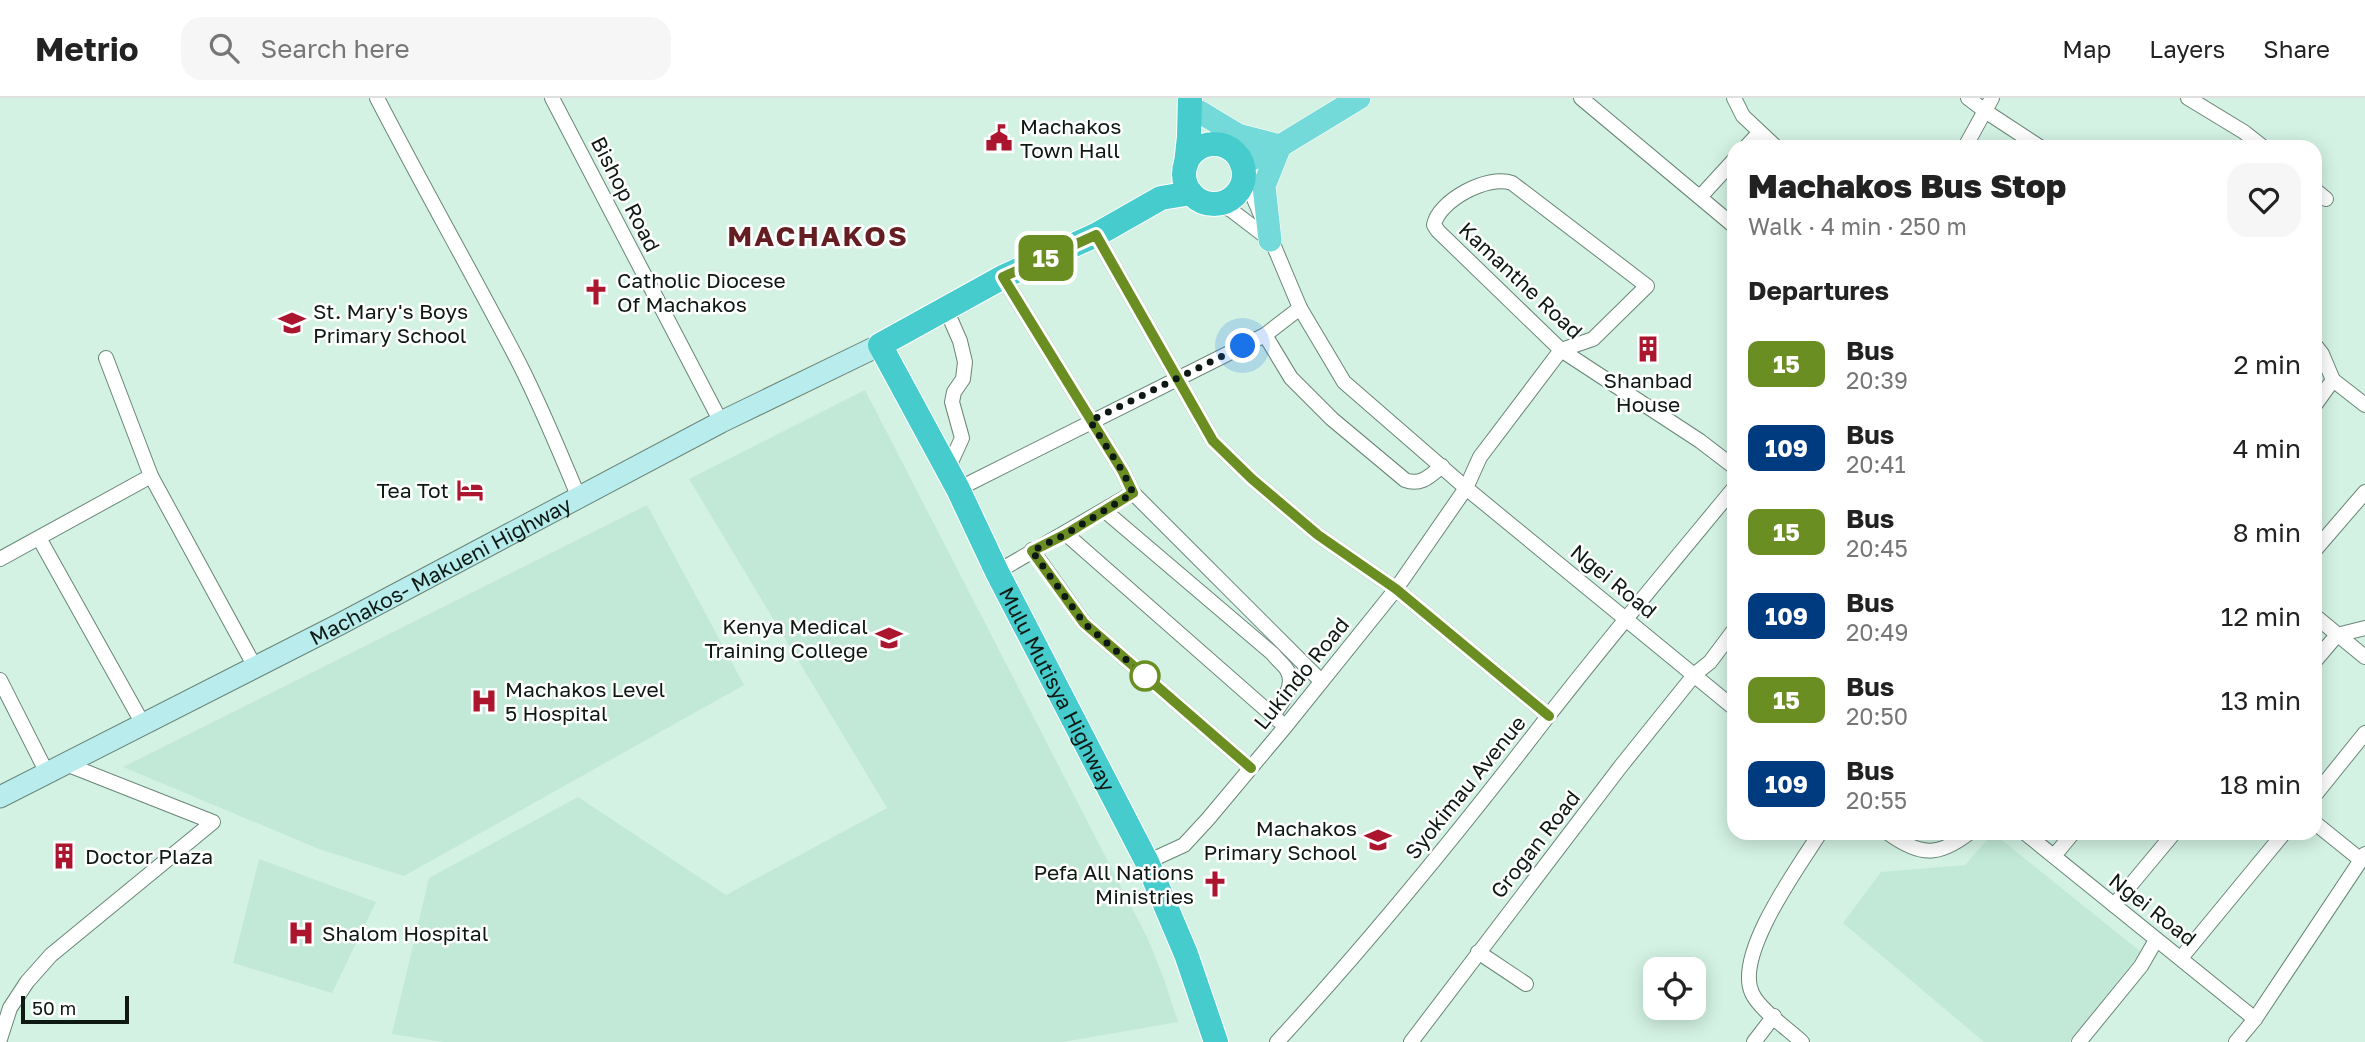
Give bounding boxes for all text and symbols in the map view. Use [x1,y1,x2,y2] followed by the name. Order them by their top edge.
[181,17,671,80] search box
[35,29,139,68] text: Metrio
[205,29,243,67] icon: search
[261,33,410,64] text: Search here
[2062,34,2111,63] text: Map
[2149,34,2225,63] text: Layers
[2263,34,2330,63] text: Share
[1020,113,1121,163] place label: Machakos Town Hall
[984,123,1014,153] public building icon: Machakos Town Hall
[586,132,666,256] street label: Bishop Road
[2227,163,2301,237] button: heart
[1748,166,2066,205] text: Machakos Bus Stop
[1748,212,1967,240] text: Walk · 4 min · 250 m
[1454,216,1588,344] street label: Kamanthe Road
[727,219,909,252] district label: MACHAKOS
[1014,235,1078,281] line badge: 15
[1033,243,1060,272] text: 15
[617,267,786,317] place label: Catholic Diocese Of Machakos
[1748,275,1889,306] text: Departures
[581,277,611,307] church icon: Catholic Diocese Of Machakos
[313,298,468,348] place label: St. Mary's Boys Primary School
[277,308,307,338] school or university icon: St. Mary's Boys Primary School
[1225,328,1260,363] your location
[1633,334,1663,364] building icon: Shanbad House
[1846,335,1894,366] text: Bus
[1773,349,1800,378] text: 15
[2233,349,2301,380] text: 2 min
[1846,366,1908,394] text: 20:39
[1604,367,1692,417] place label: Shanbad House
[1846,419,1894,450] text: Bus
[1765,433,1808,462] text: 109
[2233,433,2301,464] text: 4 min
[1846,450,1906,478] text: 20:41
[455,475,485,505] hotel icon: Tea Tot
[376,477,449,503] place label: Tea Tot
[305,491,576,650] street label: Machakos- Makueni Highway
[1846,503,1894,534] text: Bus
[1773,517,1800,546] text: 15
[2233,517,2301,548] text: 8 min
[1846,534,1908,562] text: 20:45
[1566,538,1662,624] street label: Ngei Road
[994,582,1121,796] street label: Mulu Mutisya Highway
[1846,587,1894,618] text: Bus
[1765,601,1808,630] text: 109
[2221,601,2301,632] text: 12 min
[1248,612,1354,734] street label: Lukindo Road
[704,613,868,663] place label: Kenya Medical Training College
[1846,618,1908,646] text: 20:49
[874,623,904,653] school or university icon: Kenya Medical Training College
[1130,661,1160,691] unlabelled marker
[1846,671,1894,702] text: Bus
[505,676,665,726] place label: Machakos Level 5 Hospital
[1773,685,1800,714] text: 15
[2221,685,2301,716] text: 13 min
[469,686,499,716] hospital icon: Machakos Level 5 Hospital
[1846,702,1908,730] text: 20:50
[1399,710,1531,864] street label: Syokimau Avenue
[1846,755,1894,786] text: Bus
[1765,769,1808,798] text: 109
[2220,769,2301,800] text: 18 min
[1485,785,1585,903] street label: Grogan Road
[1846,786,1907,814] text: 20:55
[1203,815,1357,865] place label: Machakos Primary School
[1363,825,1393,855] school or university icon: Machakos Primary School
[49,841,79,871] building icon: Doctor Plaza
[85,843,213,869] place label: Doctor Plaza
[1033,859,1194,909] place label: Pefa All Nations Ministries
[2104,867,2202,951] street label: Ngei Road
[1200,869,1230,899] church icon: Pefa All Nations Ministries
[286,918,316,948] hospital icon: Shalom Hospital
[322,920,488,946] place label: Shalom Hospital
[1643,957,1706,1020] map controls
[1643,957,1706,1020] button: locate
[21,993,130,1025] scale bar
[32,996,76,1019] text: 50 m

